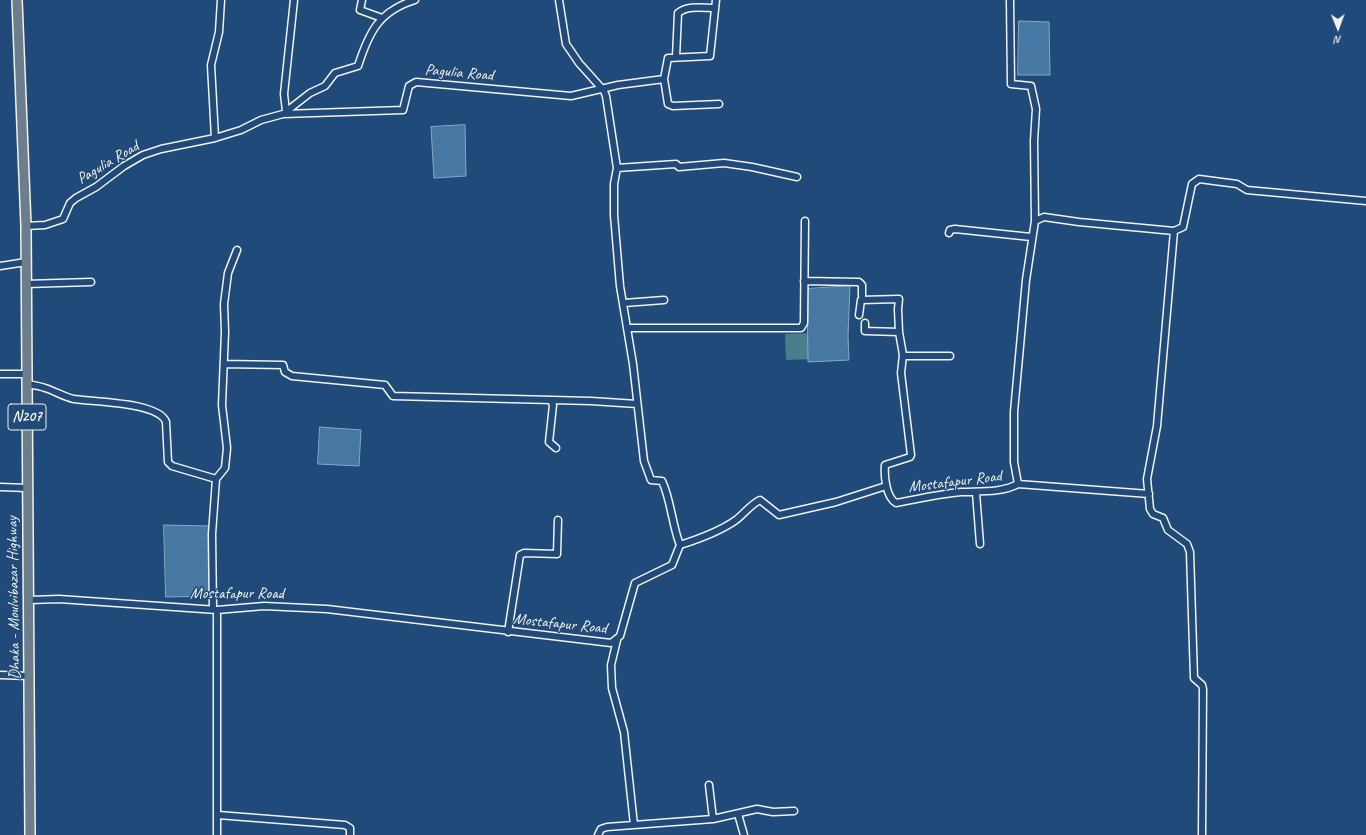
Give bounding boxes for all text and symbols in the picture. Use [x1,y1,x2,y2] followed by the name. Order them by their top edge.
[1318,8,1358,48] north arrow
[1335,33,1342,47] text: N
[424,60,494,86] street label: Pagulia Road
[74,137,142,189] street label: Pagulia Road
[8,404,46,430] road number: N207
[907,467,1003,497] street label: Mostafapur Road
[3,516,25,680] street label: Dhaka - Moulvibazar Highway
[190,584,284,604] street label: Mostafapur Road
[512,610,608,638] street label: Mostafapur Road

